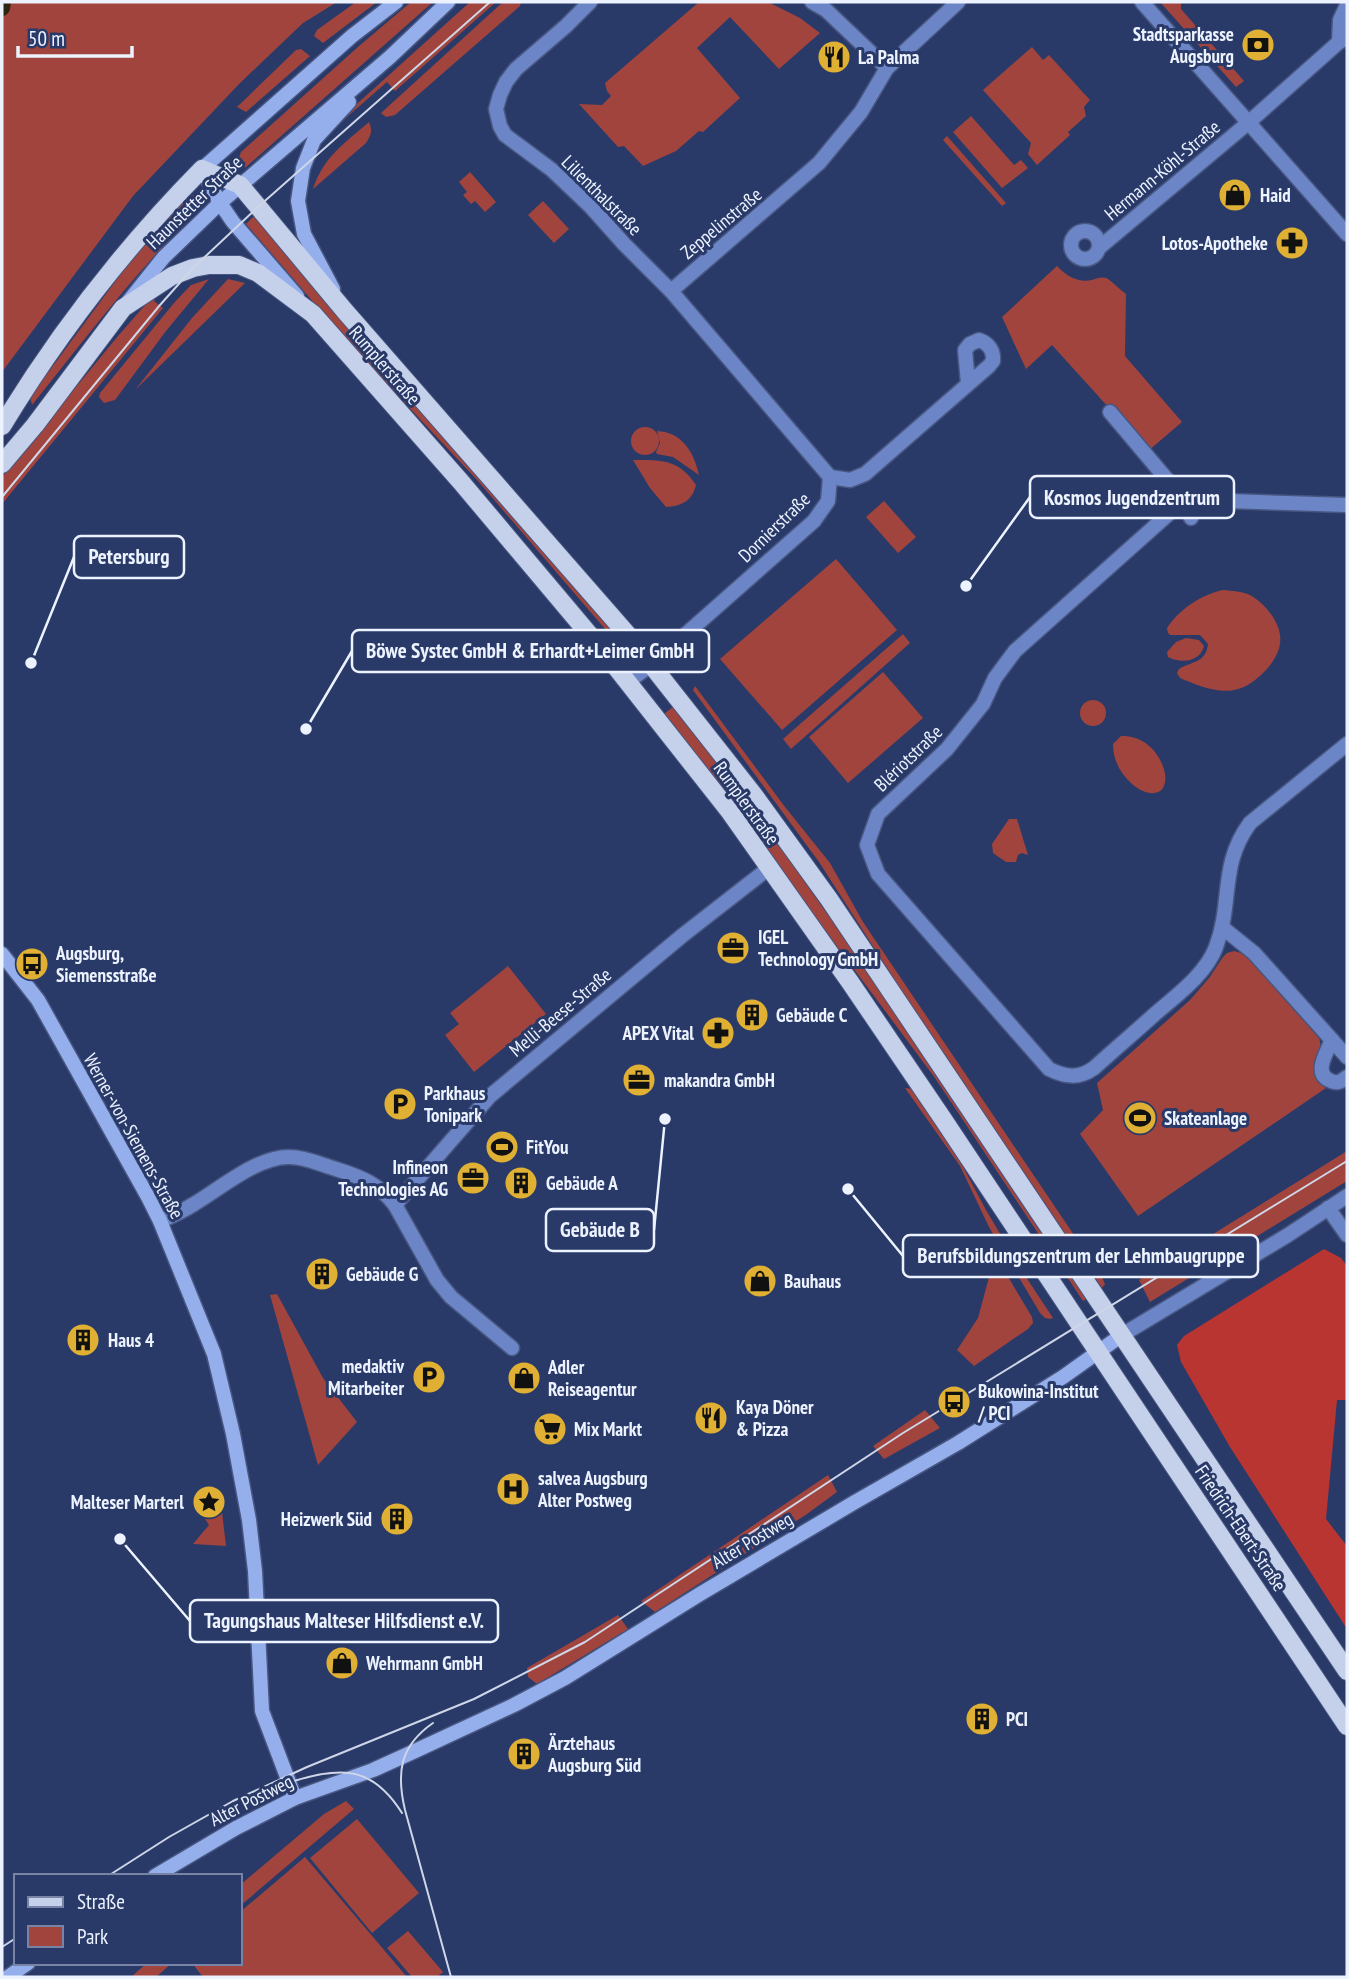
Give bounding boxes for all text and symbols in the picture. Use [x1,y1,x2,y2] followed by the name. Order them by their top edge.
[18,14,131,58] scale bar
[1133,22,1234,68] place label: Stadtsparkasse Augsburg
[28,25,65,52] text: 50 m
[1239,26,1277,64] bank icon: Stadtsparkasse Augsburg
[815,38,853,76] restaurant icon: La Palma
[858,45,919,69] place label: La Palma
[1099,114,1225,225] street label: Hermann-Köhl-Straße
[141,150,247,254] street label: Haunstetter Straße
[557,150,647,240] street label: Lilienthalstraße
[1216,176,1254,214] shop icon: Haid
[676,182,766,264] street label: Zeppelinstraße
[1260,183,1291,207] place label: Haid
[1273,224,1311,262] pharmacy icon: Lotos-Apotheke
[1162,231,1268,255] place label: Lotos-Apotheke
[344,321,426,410] street label: Rumplerstraße
[1030,476,1234,518] callout: Kosmos Jugendzentrum
[1044,484,1220,511] text: Kosmos Jugendzentrum
[733,487,815,567] street label: Dornierstraße
[74,536,184,578] callout: Petersburg
[88,543,170,570] text: Petersburg
[352,630,709,672] callout: Böwe Systec GmbH & Erhardt+Leimer GmbH
[366,637,694,664] text: Böwe Systec GmbH & Erhardt+Leimer GmbH
[869,720,947,796] street label: Blériotstraße
[709,757,785,849] street label: Rumplerstraße
[758,925,878,971] place label: IGEL Technology GmbH
[714,929,752,967] office icon: IGEL Technology GmbH
[55,941,157,987] place label: Augsburg, Siemensstraße
[13,945,51,983] bus stop icon: Augsburg, Siemensstraße
[504,962,616,1062] street label: Melli-Beese-Straße
[733,996,771,1034] building icon: Gebäude C
[776,1003,848,1027] place label: Gebäude C
[699,1014,737,1052] pharmacy icon: APEX Vital
[621,1021,694,1045] place label: APEX Vital
[79,1049,190,1223] street label: Werner-von-Siemens-Straße
[620,1061,658,1099] office icon: makandra GmbH
[664,1068,775,1092] place label: makandra GmbH
[424,1081,486,1127] place label: Parkhaus Tonipark
[381,1085,419,1123] parking icon: Parkhaus Tonipark
[1121,1099,1159,1137] sports icon: Skateanlage
[1164,1106,1247,1130] place label: Skateanlage
[483,1128,521,1166] sports icon: FitYou
[526,1135,568,1159] place label: FitYou
[338,1155,448,1201] place label: Infineon Technologies AG
[454,1159,492,1197] office icon: Infineon Technologies AG
[502,1164,540,1202] building icon: Gebäude A
[546,1171,618,1195] place label: Gebäude A
[546,1209,654,1251] callout: Gebäude B
[560,1216,640,1243] text: Gebäude B
[903,1235,1258,1277] callout: Berufsbildungszentrum der Lehmbaugruppe
[917,1242,1245,1269] text: Berufsbildungszentrum der Lehmbaugruppe
[303,1255,341,1293] building icon: Gebäude G
[346,1262,418,1286] place label: Gebäude G
[741,1262,779,1300] shop icon: Bauhaus
[784,1269,841,1293] place label: Bauhaus
[64,1321,102,1359] building icon: Haus 4
[108,1328,154,1352] place label: Haus 4
[328,1354,404,1400] place label: medaktiv Mitarbeiter
[547,1355,637,1401] place label: Adler Reiseagentur
[410,1358,448,1396] parking icon: medaktiv Mitarbeiter
[505,1359,543,1397] shop icon: Adler Reiseagentur
[977,1379,1099,1425] place label: Bukowina-Institut / PCI
[935,1383,973,1421] bus stop icon: Bukowina-Institut / PCI
[736,1395,814,1441] place label: Kaya Döner & Pizza
[692,1399,730,1437] restaurant icon: Kaya Döner & Pizza
[531,1410,569,1448] supermarket icon: Mix Markt
[574,1417,643,1441] place label: Mix Markt
[1190,1460,1292,1596] street label: Friedrich-Ebert-Straße
[537,1466,648,1512] place label: salvea Augsburg Alter Postweg
[494,1470,532,1508] hospital icon: salvea Augsburg Alter Postweg
[190,1483,228,1521] place icon: Malteser Marterl
[71,1490,184,1514] place label: Malteser Marterl
[378,1500,416,1538] building icon: Heizwerk Süd
[707,1506,797,1574] street label: Alter Postweg
[281,1507,372,1531] place label: Heizwerk Süd
[190,1600,498,1642] callout: Tagungshaus Malteser Hilfsdienst e.V.
[204,1607,484,1634] text: Tagungshaus Malteser Hilfsdienst e.V.
[323,1644,361,1682] shop icon: Wehrmann GmbH
[365,1651,483,1675] place label: Wehrmann GmbH
[963,1700,1001,1738] building icon: PCI
[1006,1707,1028,1731] place label: PCI
[547,1731,641,1777] place label: Ärztehaus Augsburg Süd
[505,1735,543,1773] building icon: Ärztehaus Augsburg Süd
[205,1769,297,1831] street label: Alter Postweg
[14,1874,242,1965] legend
[77,1888,125,1915] text: Straße
[77,1923,108,1950] text: Park

